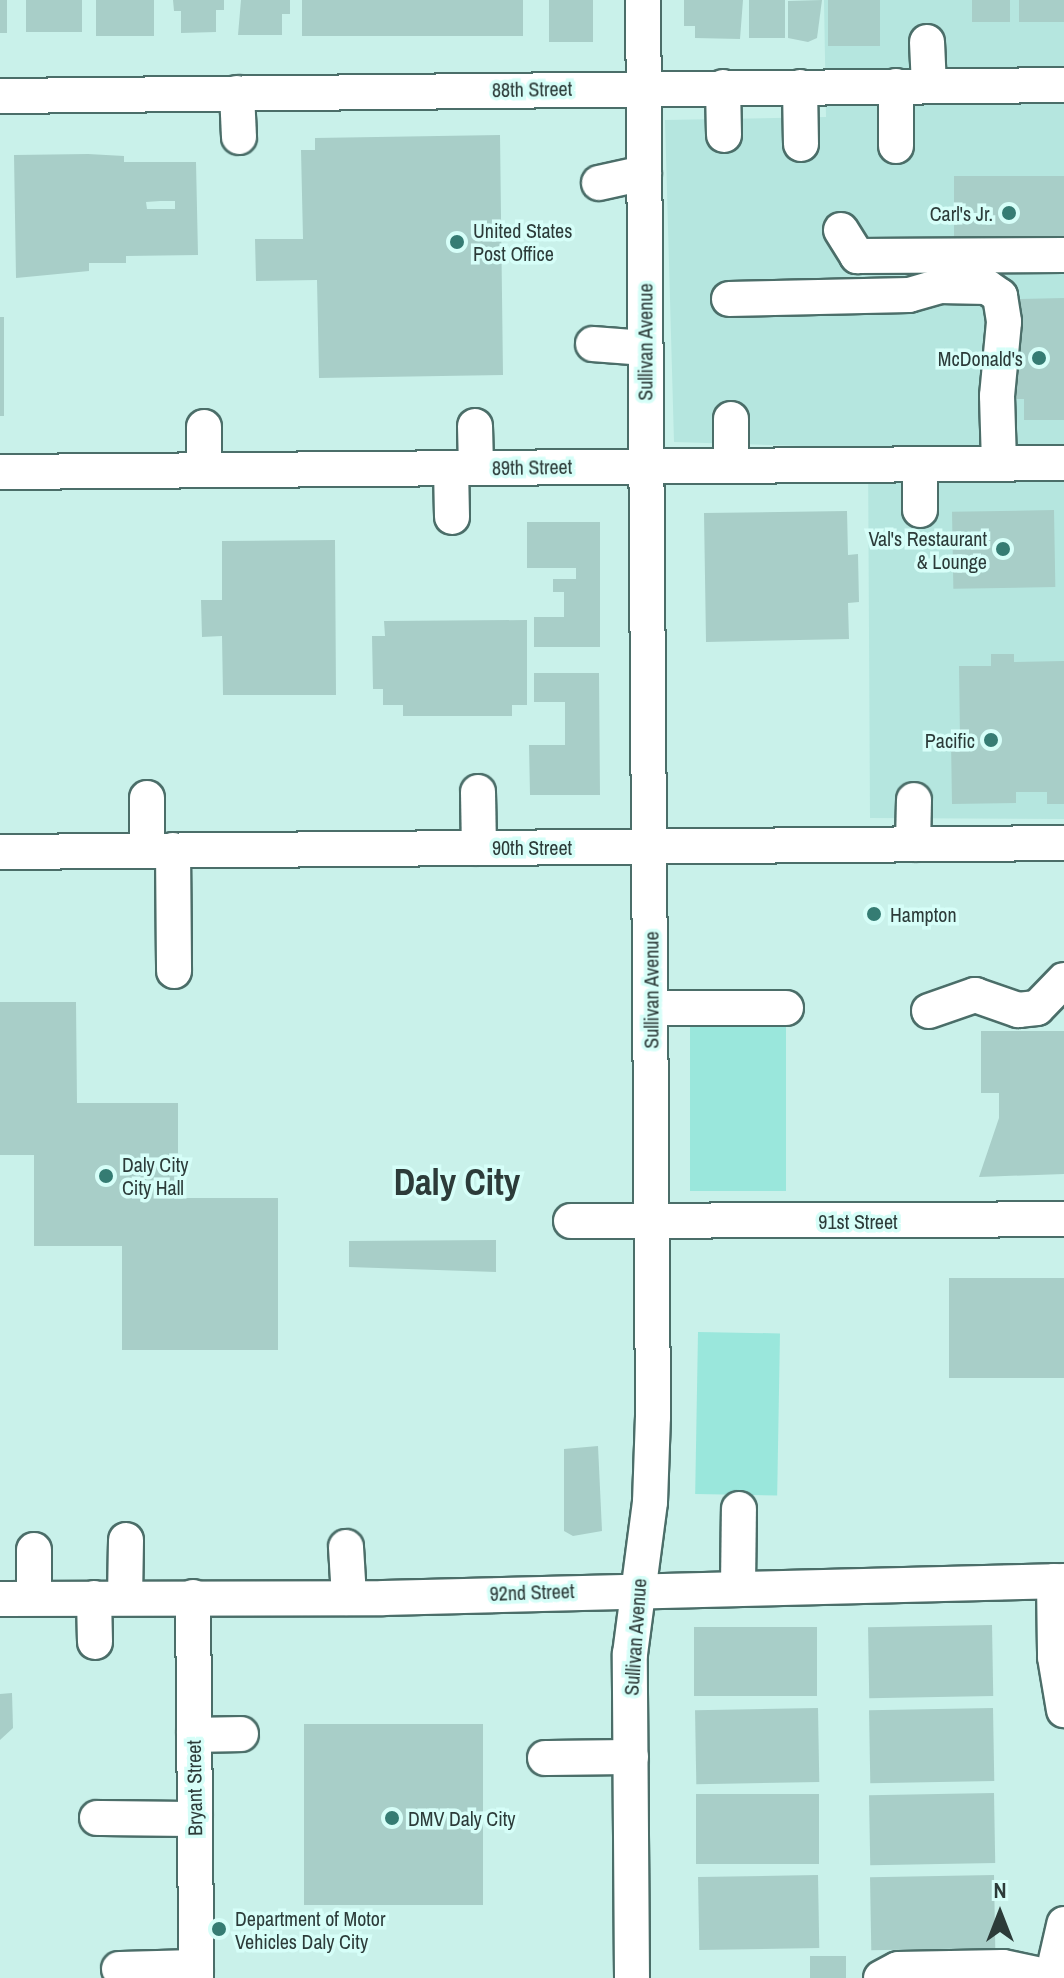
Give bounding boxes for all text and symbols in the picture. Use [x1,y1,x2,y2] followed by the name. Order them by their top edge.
[492,76,572,102] street label: 88th Street
[930,201,993,225] place label: Carl's Jr.
[1000,204,1018,222] marker: Carl's Jr.
[473,218,572,265] place label: United States Post Office
[448,233,466,251] marker: United States Post Office
[633,283,657,401] street label: Sullivan Avenue
[938,346,1023,370] place label: McDonald's
[1030,349,1048,367] marker: McDonald's
[492,454,572,480] street label: 89th Street
[868,526,987,573] place label: Val's Restaurant & Lounge
[994,540,1012,558] marker: Val's Restaurant & Lounge
[925,728,975,752] place label: Pacific
[982,731,1000,749] marker: Pacific
[492,835,572,859] street label: 90th Street
[890,902,957,926] place label: Hampton
[865,905,883,923] marker: Hampton
[639,931,663,1049] street label: Sullivan Avenue
[122,1152,189,1199] place label: Daly City City Hall
[394,1161,520,1205] district label: Daly City
[97,1167,115,1185] marker: Daly City City Hall
[818,1209,898,1233] street label: 91st Street
[619,1577,651,1697] street label: Sullivan Avenue
[489,1579,575,1605] street label: 92nd Street
[181,1740,207,1836] street label: Bryant Street
[408,1806,516,1830] place label: DMV Daly City
[383,1809,401,1827] marker: DMV Daly City
[960,1874,1040,1954] north arrow
[993,1875,1007,1905] text: N
[235,1906,385,1953] place label: Department of Motor Vehicles Daly City
[210,1920,228,1938] marker: Department of Motor Vehicles Daly City

